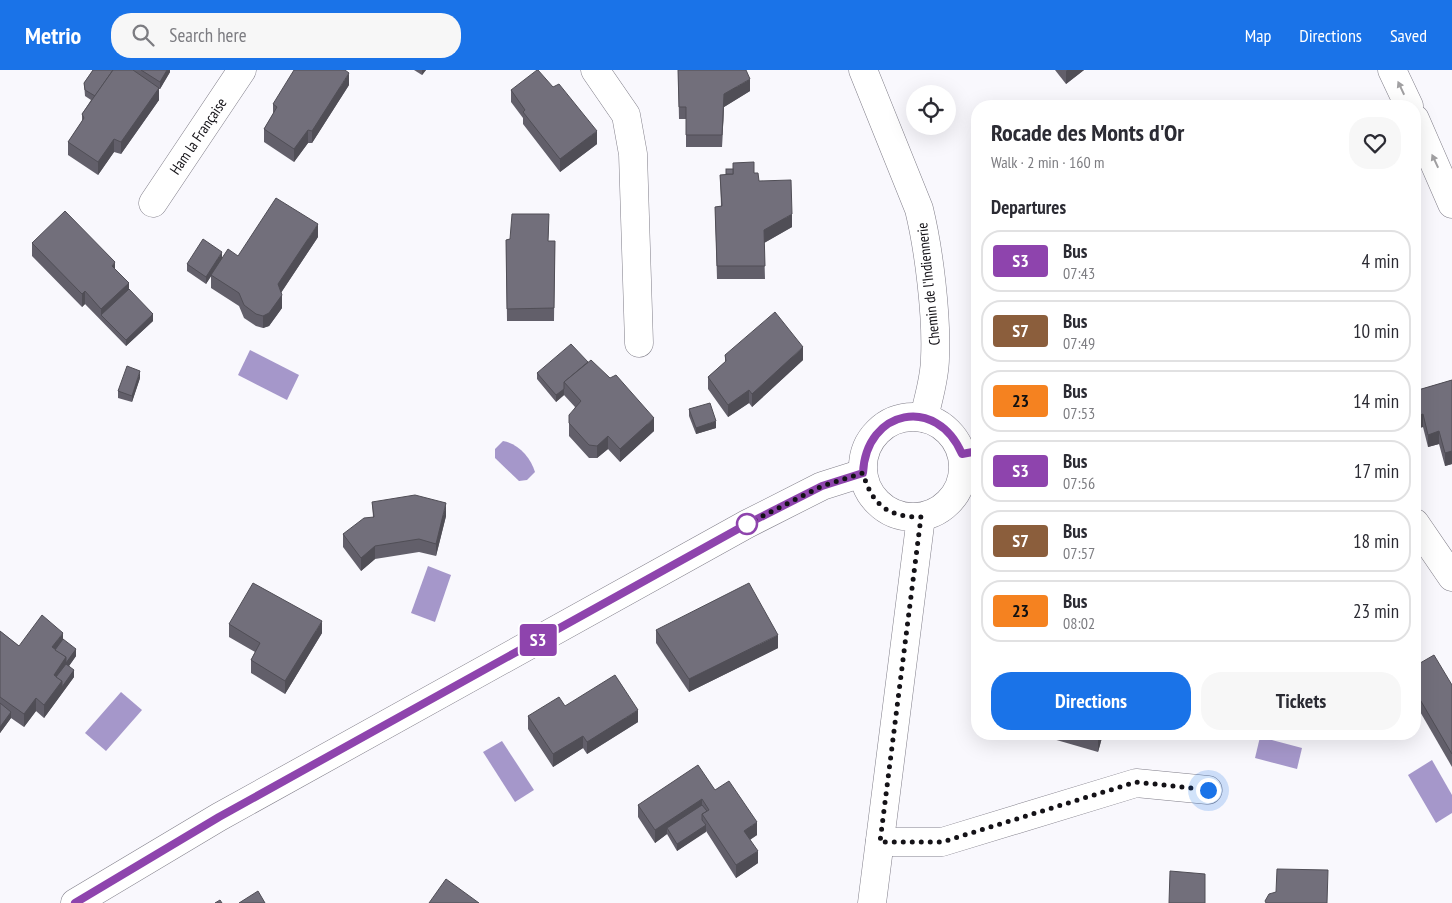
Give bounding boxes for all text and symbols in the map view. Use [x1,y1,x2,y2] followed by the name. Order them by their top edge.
[111,13,461,58] search box
[25,20,81,51] text: Metrio
[129,21,157,49] icon: search
[169,23,247,47] text: Search here
[1245,24,1271,47] text: Map
[1299,24,1362,47] text: Directions
[1390,24,1427,47] text: Saved
[1396,81,1404,95] one-way arrow
[906,85,956,135] map controls
[906,85,956,135] button: locate
[165,94,231,178] street label: Ham la Française
[991,117,1184,148] text: Rocade des Monts d'Or
[1349,117,1401,169] button: heart
[991,152,1104,172] text: Walk · 2 min · 160 m
[1430,154,1438,168] one-way arrow
[991,195,1066,219] text: Departures
[912,222,944,346] street label: Chemin de l'Indiennerie
[1063,239,1087,263] text: Bus
[1012,249,1029,272] text: S3
[1362,249,1399,273] text: 4 min
[1063,263,1095,283] text: 07:43
[1063,309,1087,333] text: Bus
[1012,319,1029,342] text: S7
[1353,319,1399,343] text: 10 min
[1063,333,1095,353] text: 07:49
[1063,379,1087,403] text: Bus
[1012,389,1029,412] text: 23
[1353,389,1399,413] text: 14 min
[1063,403,1095,423] text: 07:53
[1063,449,1087,473] text: Bus
[1012,459,1029,482] text: S3
[1354,459,1399,483] text: 17 min
[1063,473,1095,493] text: 07:56
[736,513,758,535] unlabelled marker
[1063,519,1087,543] text: Bus
[1012,529,1029,552] text: S7
[1353,529,1399,553] text: 18 min
[1063,543,1095,563] text: 07:57
[1063,589,1087,613] text: Bus
[1012,599,1029,622] text: 23
[1353,599,1399,623] text: 23 min
[1063,613,1095,633] text: 08:02
[516,624,560,656] line badge: S3
[530,628,546,651] text: S3
[991,672,1191,730] button: Directions
[1201,672,1401,730] button: Tickets
[1196,778,1221,803] your location

